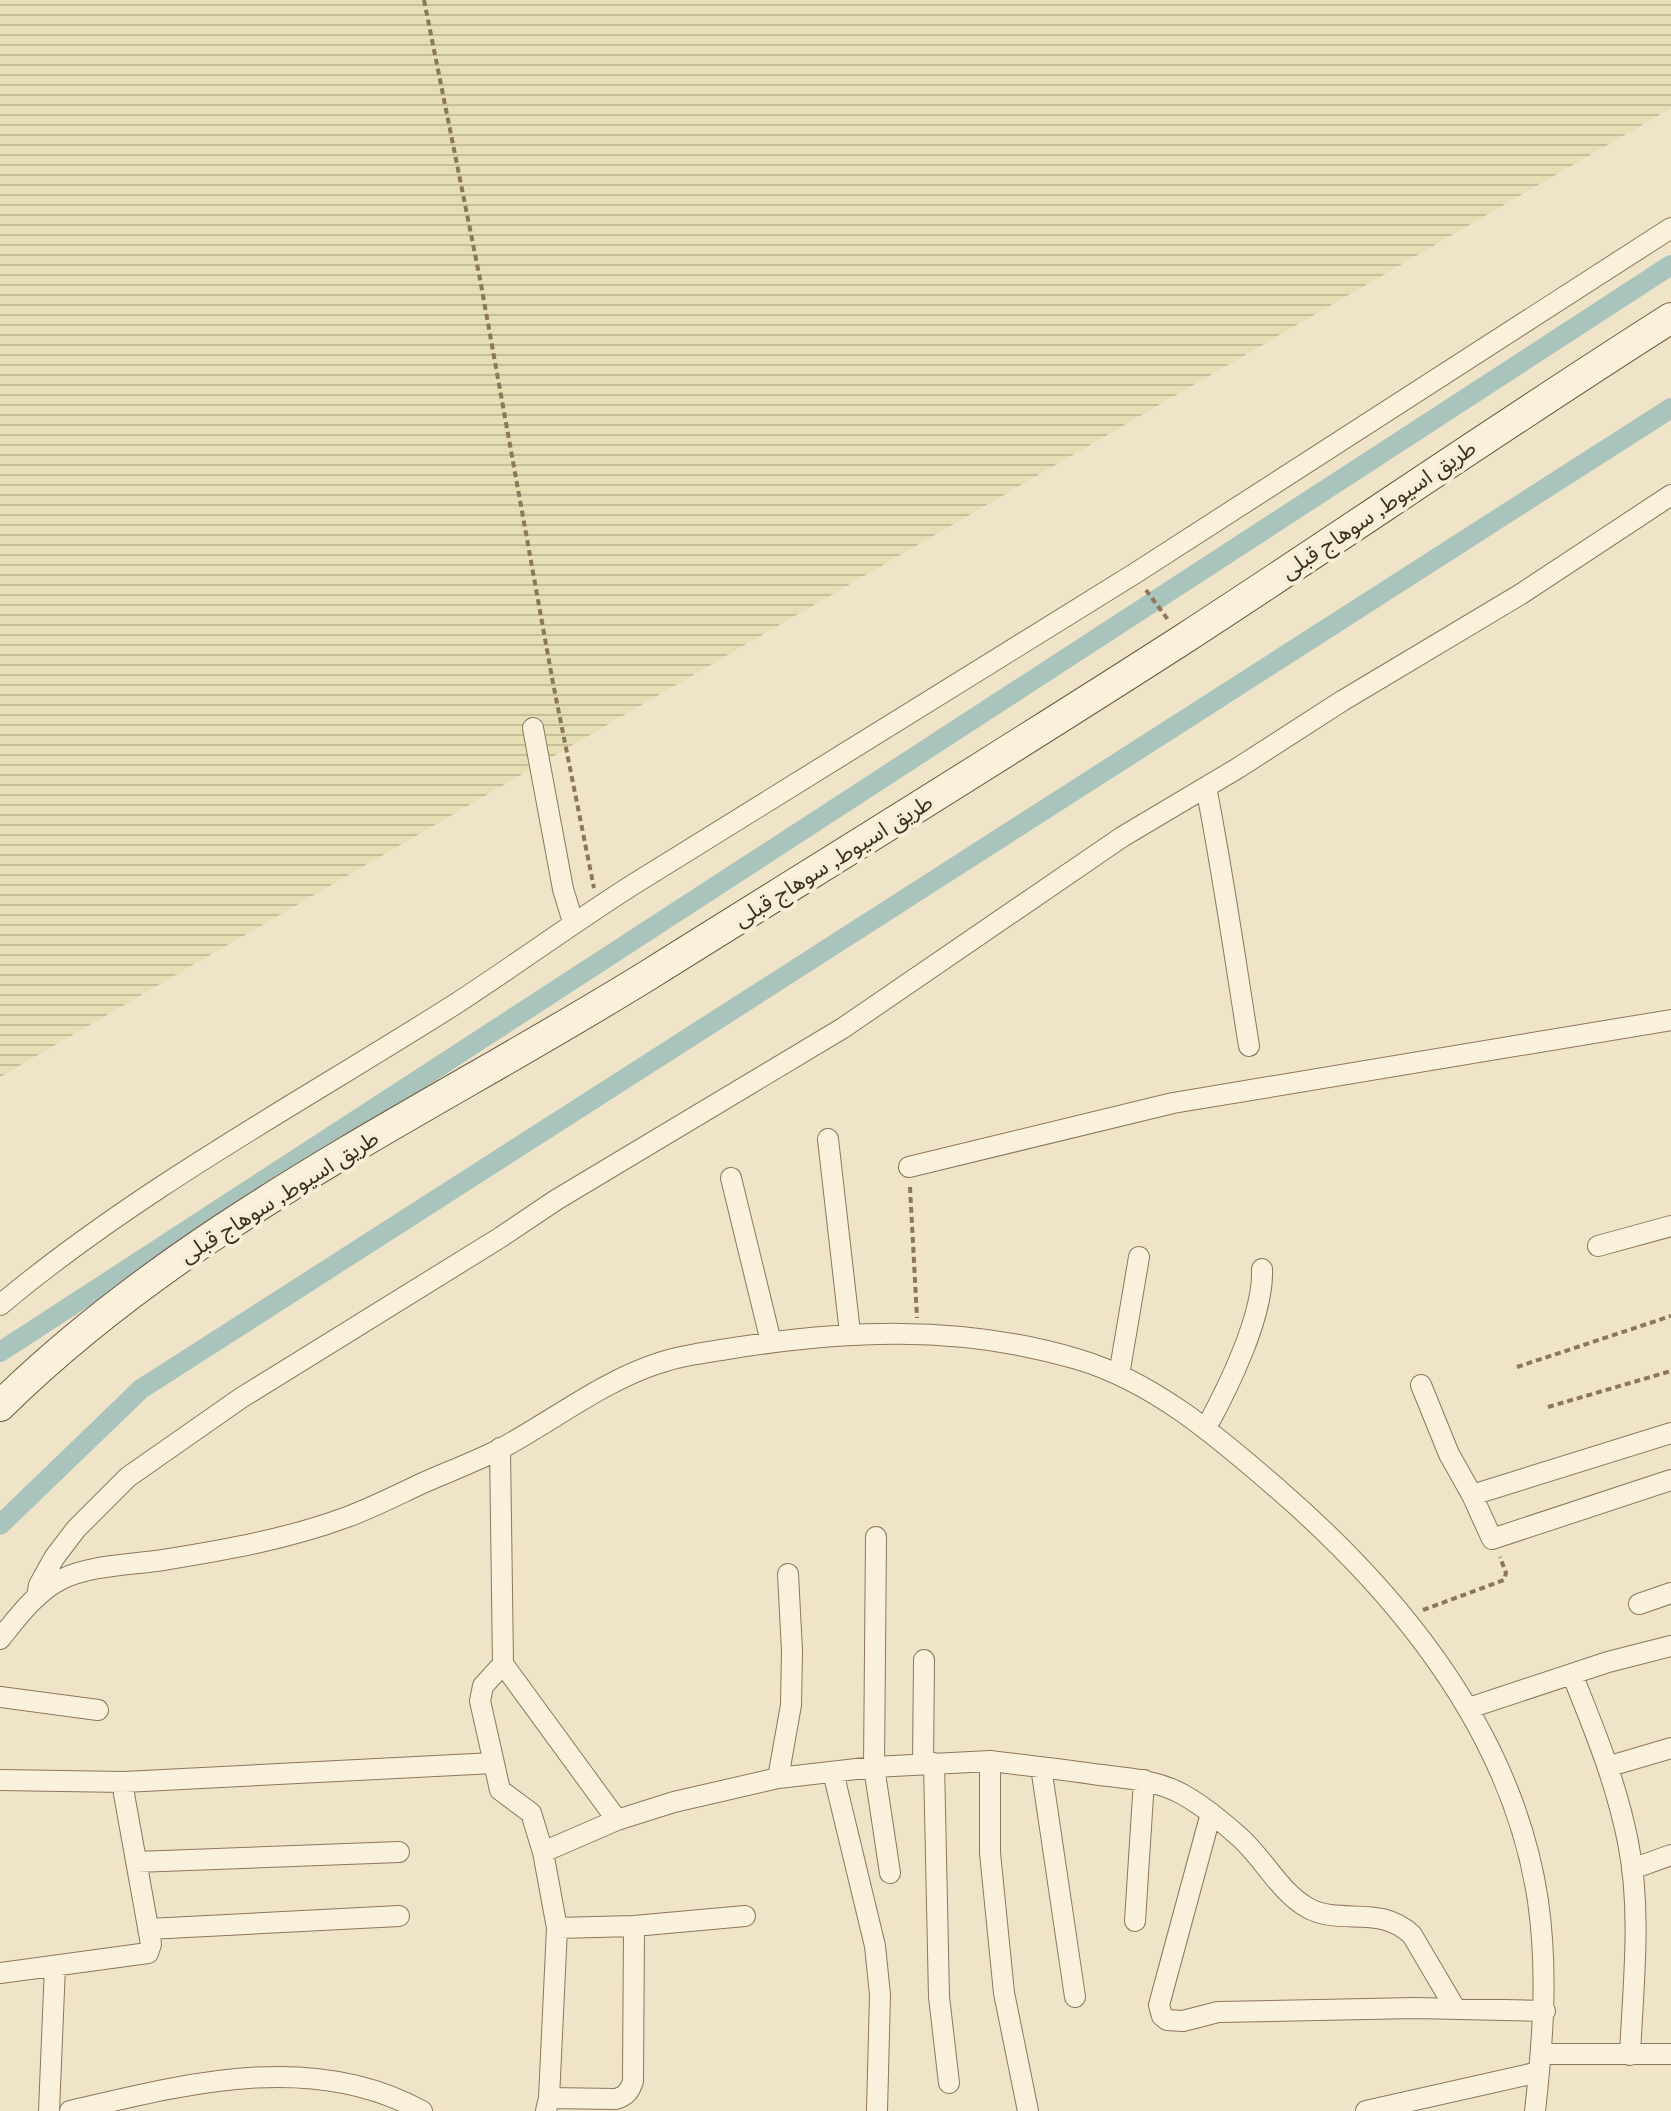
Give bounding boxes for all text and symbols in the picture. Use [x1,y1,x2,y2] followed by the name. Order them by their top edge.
[1276,435,1483,587] street label: طريق اسيوط, سوهاج قبلى
[729,789,939,935] street label: طريق اسيوط, سوهاج قبلى
[175,1125,385,1271] street label: طريق اسيوط, سوهاج قبلى

